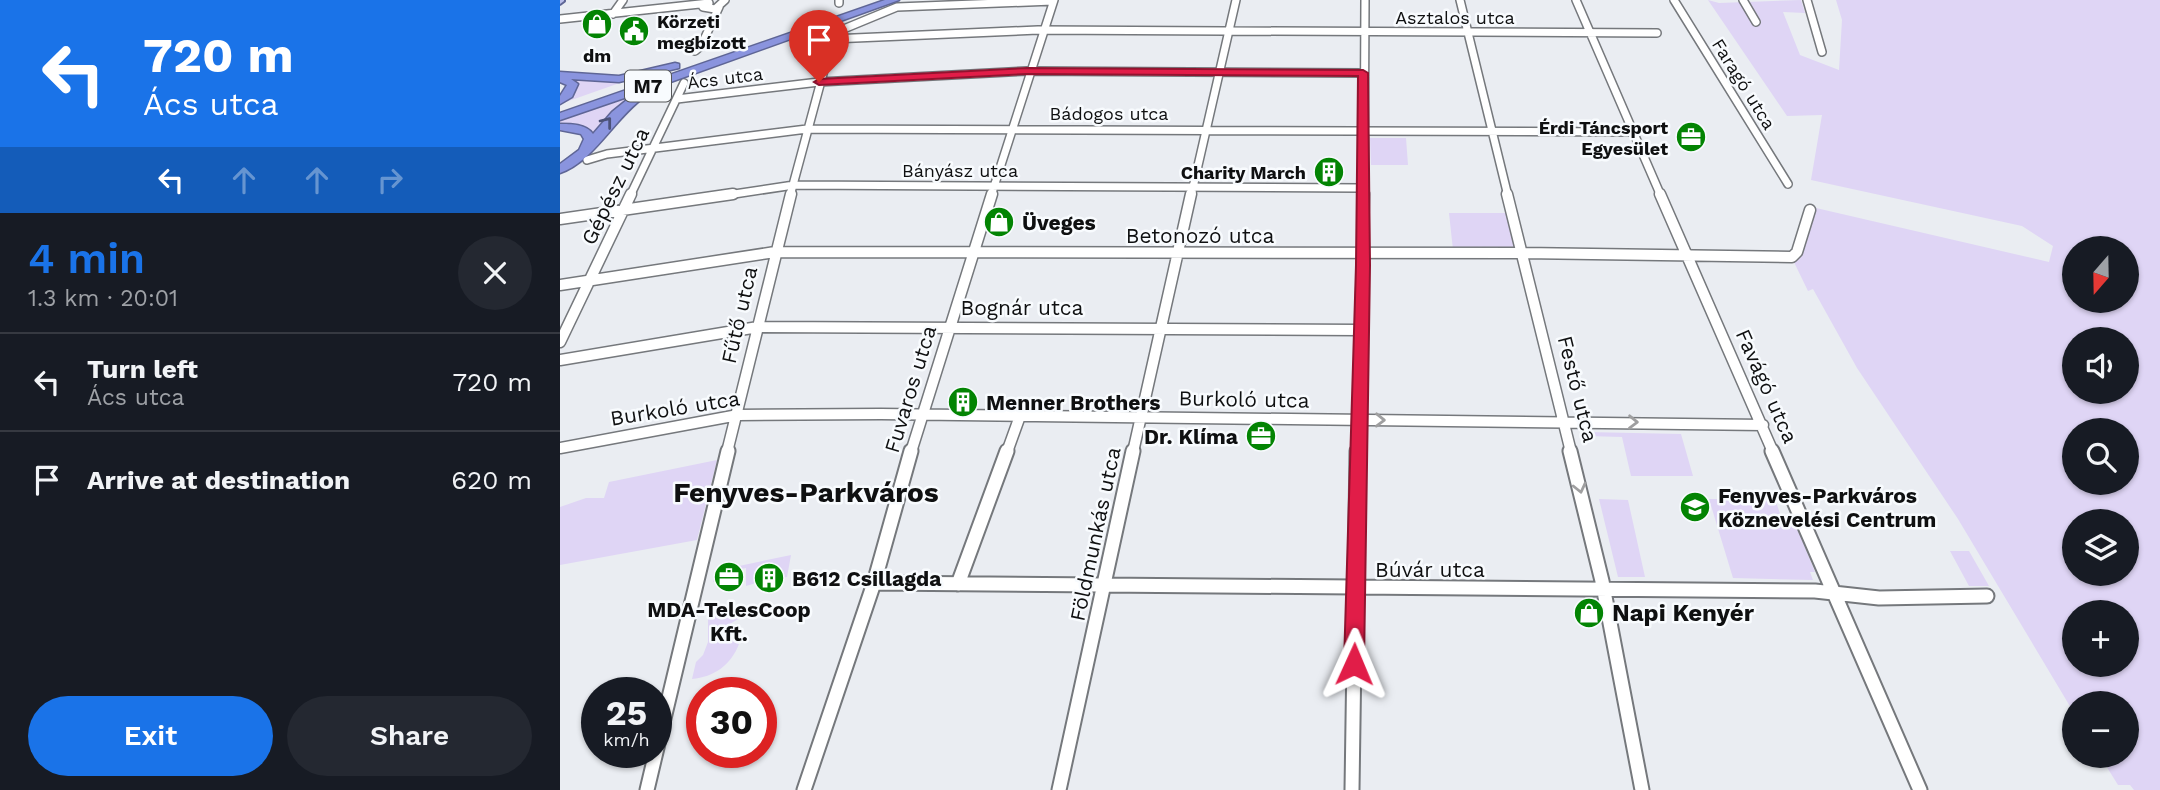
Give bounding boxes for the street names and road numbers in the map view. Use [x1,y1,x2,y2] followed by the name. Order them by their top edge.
[1395,7,1515,28] street label: Asztalos utca
[1708,35,1780,133] street label: Faragó utca
[686,63,764,93] street label: Ács utca
[625,71,671,102] road number: M7
[1050,103,1168,124] street label: Bádogos utca
[576,123,654,249] street label: Gépész utca
[902,160,1018,181] street label: Bányász utca
[1126,223,1274,248] street label: Betonozó utca
[716,264,762,366] street label: Fűtő utca
[960,295,1084,320] street label: Bognár utca
[879,322,941,456] street label: Fuvaros utca
[1731,325,1803,447] street label: Favágó utca
[1553,333,1603,445] street label: Festő utca
[608,385,742,431] street label: Burkoló utca
[1178,385,1310,413] street label: Burkoló utca
[1064,445,1126,623] street label: Földmunkás utca
[1375,557,1485,582] street label: Búvár utca

